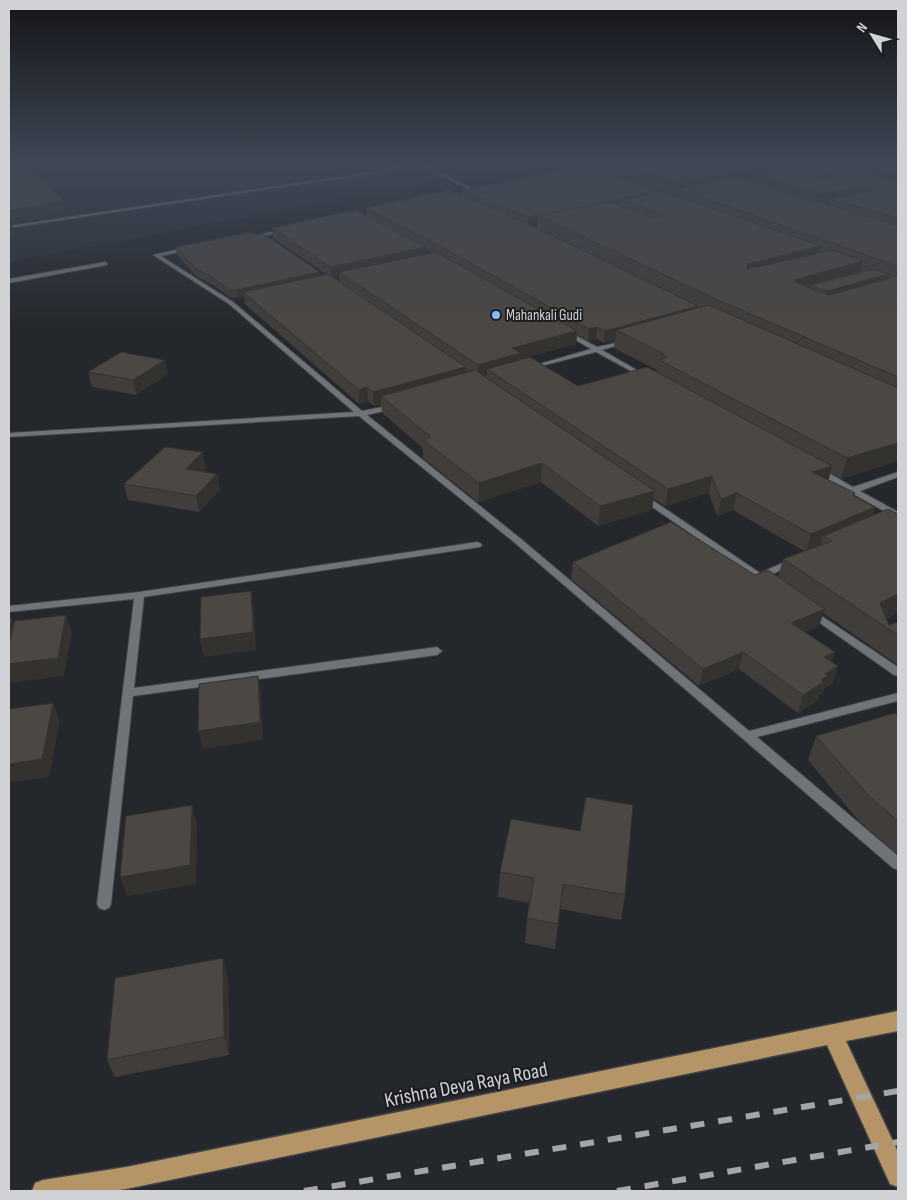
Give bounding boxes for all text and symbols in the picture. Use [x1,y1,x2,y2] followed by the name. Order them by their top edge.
[847,10,897,60] north arrow
[853,19,871,36] text: N
[506,306,582,325] place label: Mahankali Gudi
[490,309,502,321] marker: Mahankali Gudi
[382,1057,550,1113] street label: Krishna Deva Raya Road

